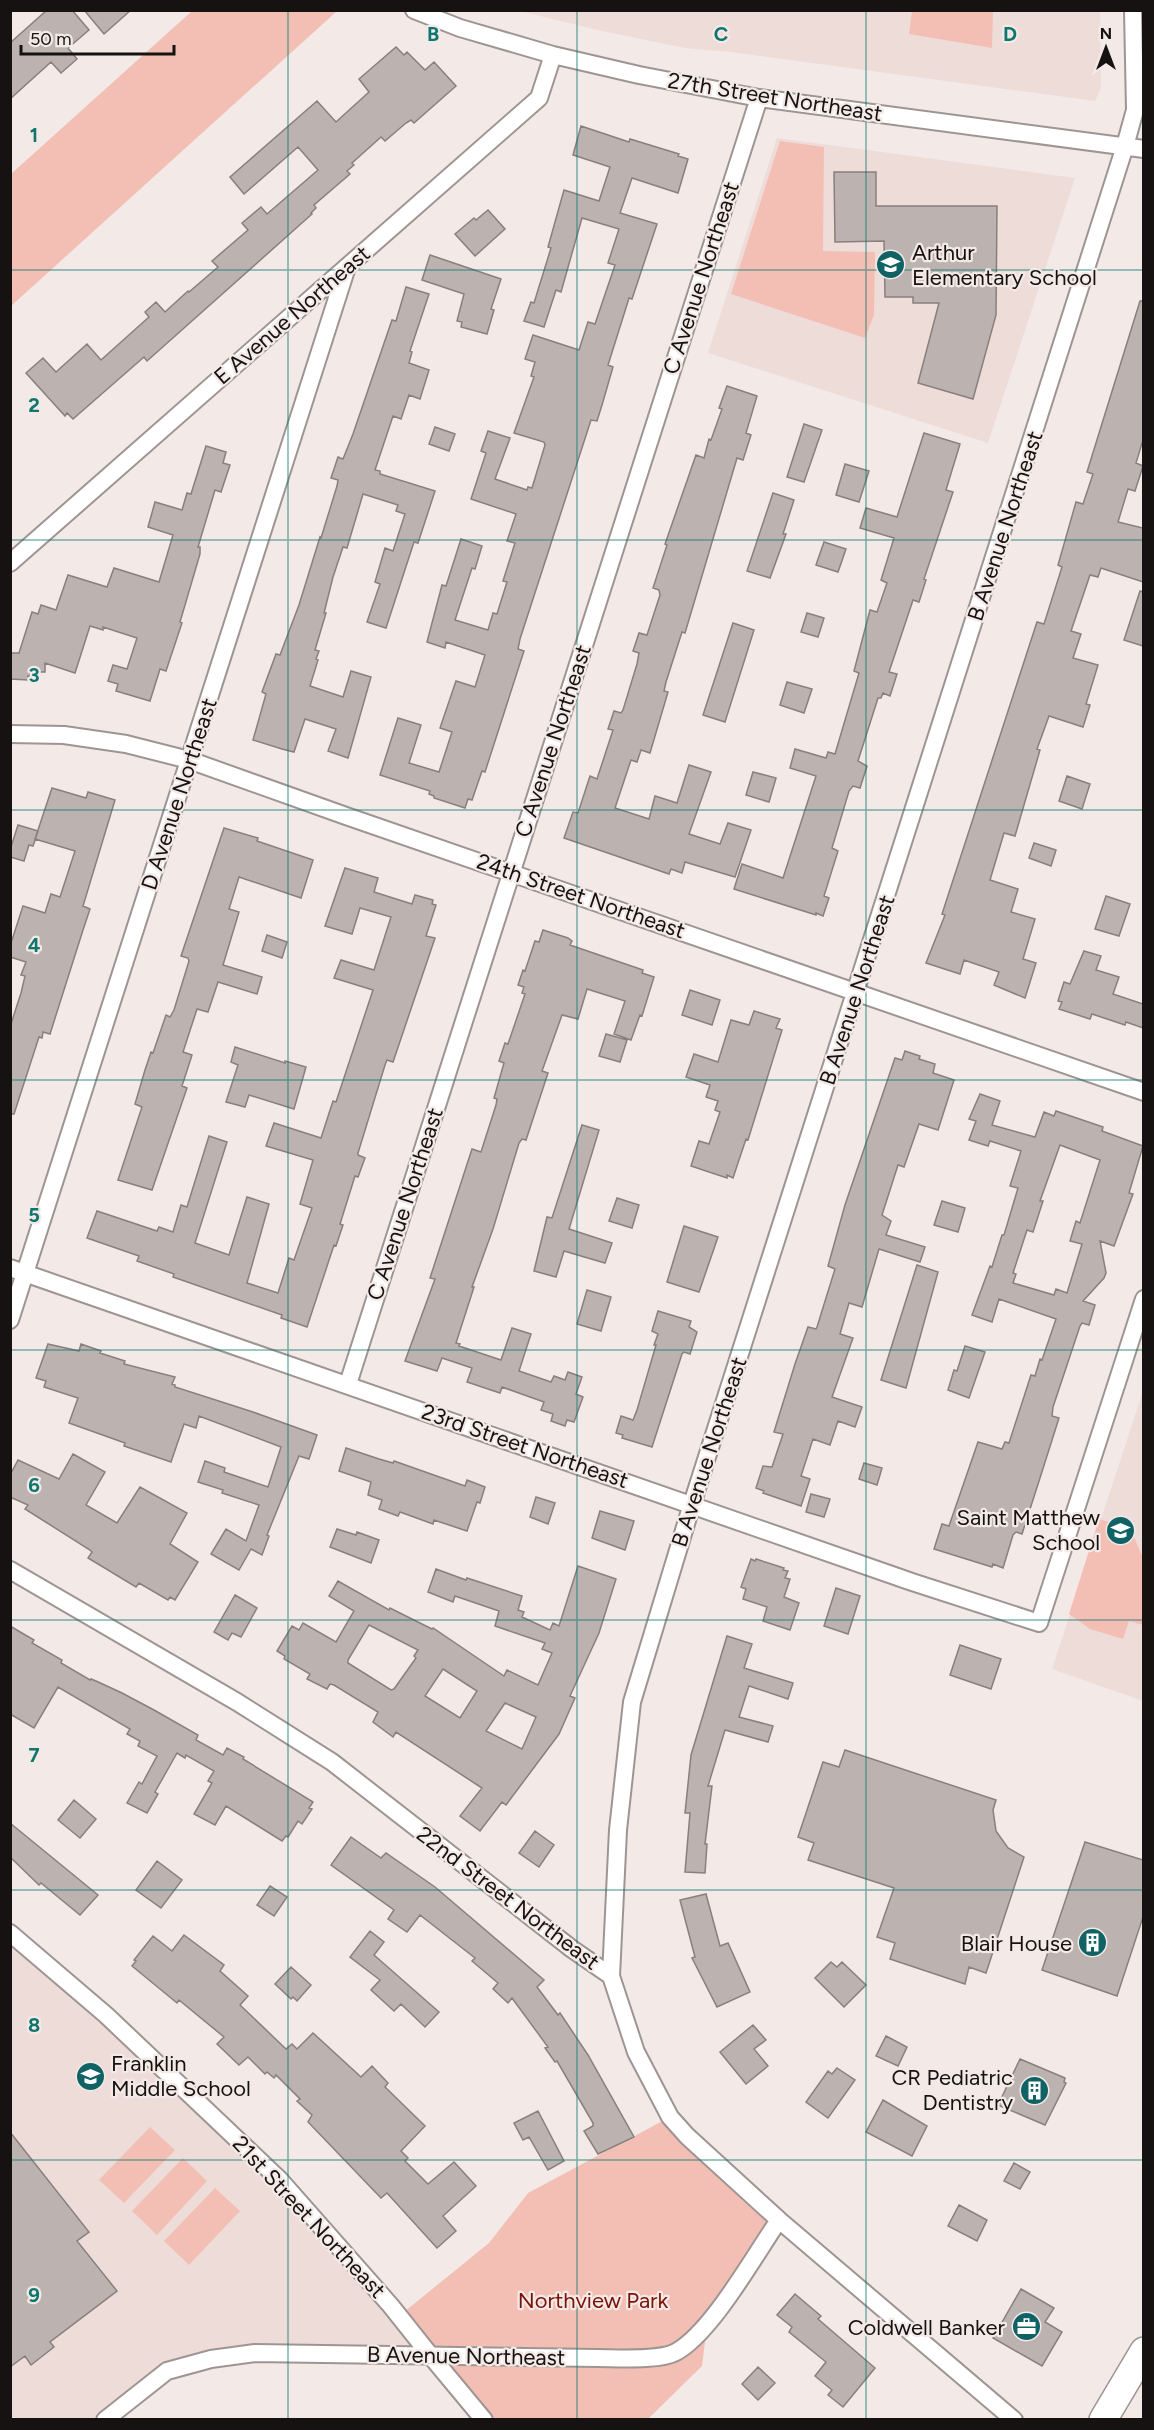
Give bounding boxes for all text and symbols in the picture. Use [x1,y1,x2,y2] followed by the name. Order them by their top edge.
[21,18,174,56] scale bar
[1076,18,1136,78] north arrow
[427,22,439,46] text: B
[714,22,728,46] text: C
[1003,22,1017,46] text: D
[1100,24,1112,43] text: N
[30,28,72,50] text: 50 m
[666,67,884,127] street label: 27th Street Northeast
[30,123,38,147] text: 1
[657,178,745,378] street label: C Avenue Northeast
[912,239,1097,291] place label: Arthur Elementary School
[208,240,376,390] street label: E Avenue Northeast
[875,249,907,281] school or university icon: Arthur Elementary School
[28,393,40,417] text: 2
[962,428,1048,624] street label: B Avenue Northeast
[509,641,597,841] street label: C Avenue Northeast
[28,663,40,687] text: 3
[135,695,223,893] street label: D Avenue Northeast
[473,848,689,944] street label: 24th Street Northeast
[814,892,900,1088] street label: B Avenue Northeast
[28,933,41,957] text: 4
[361,1104,449,1304] street label: C Avenue Northeast
[28,1203,40,1227] text: 5
[666,1354,752,1550] street label: B Avenue Northeast
[418,1398,632,1494] street label: 23rd Street Northeast
[28,1473,40,1497] text: 6
[956,1504,1101,1556] place label: Saint Matthew School
[1105,1514,1137,1546] school or university icon: Saint Matthew School
[28,1743,40,1767] text: 7
[411,1820,605,1976] street label: 22nd Street Northeast
[1077,1927,1109,1959] building icon: Blair House
[961,1930,1072,1957] place label: Blair House
[28,2013,40,2037] text: 8
[111,2050,251,2102] place label: Franklin Middle School
[74,2060,106,2092] school or university icon: Franklin Middle School
[891,2064,1013,2116] place label: CR Pediatric Dentistry
[1018,2074,1050,2106] building icon: CR Pediatric Dentistry
[227,2130,391,2304] street label: 21st Street Northeast
[28,2283,40,2307] text: 9
[518,2287,669,2314] park label: Northview Park
[1010,2311,1042,2343] office icon: Coldwell Banker
[848,2314,1006,2341] place label: Coldwell Banker
[367,2341,565,2371] street label: B Avenue Northeast

